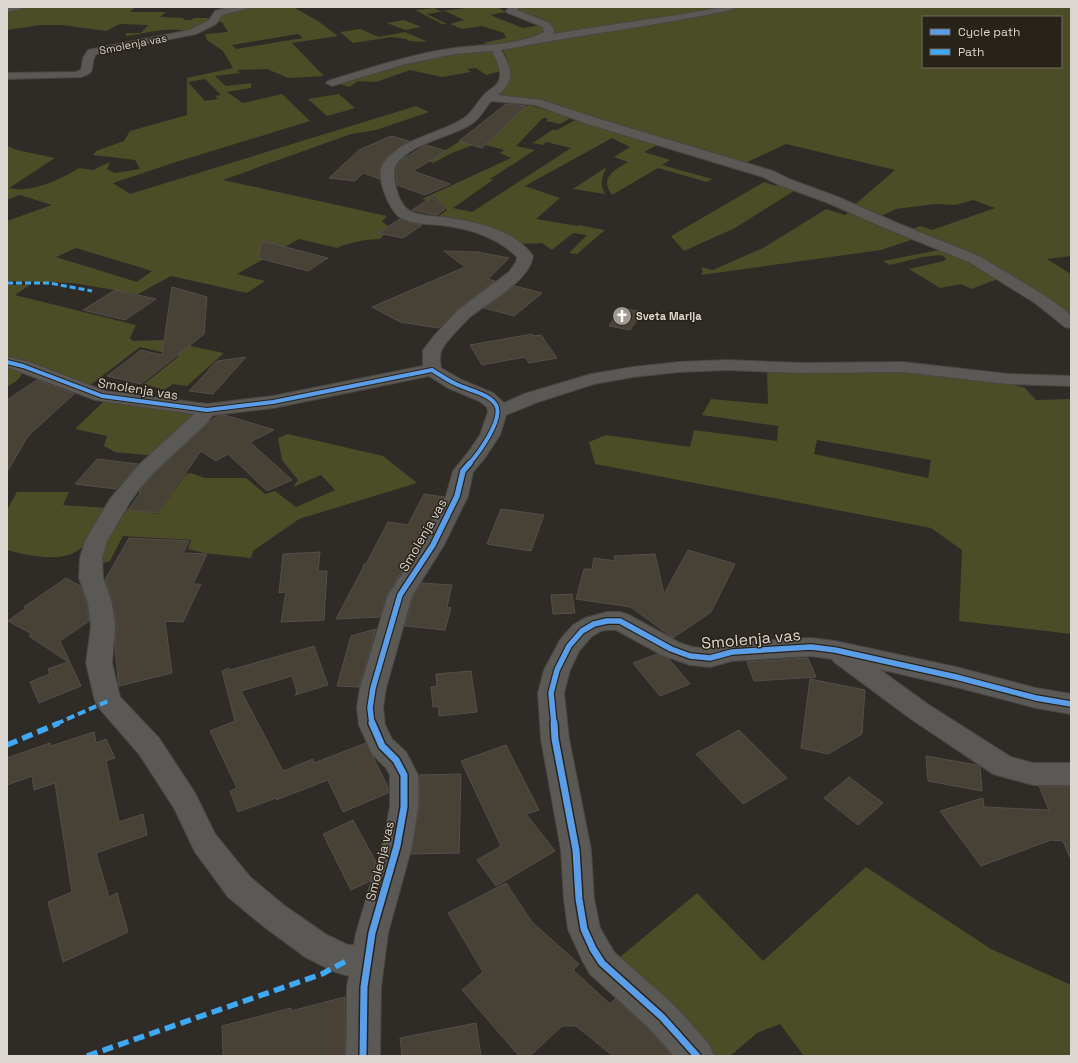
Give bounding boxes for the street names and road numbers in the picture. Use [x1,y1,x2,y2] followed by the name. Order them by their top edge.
[98,31,168,57] street label: Smolenja vas
[97,374,180,404] street label: Smolenja vas
[395,495,451,574] street label: Smolenja vas
[700,624,802,654] street label: Smolenja vas
[362,819,398,902] street label: Smolenja vas

